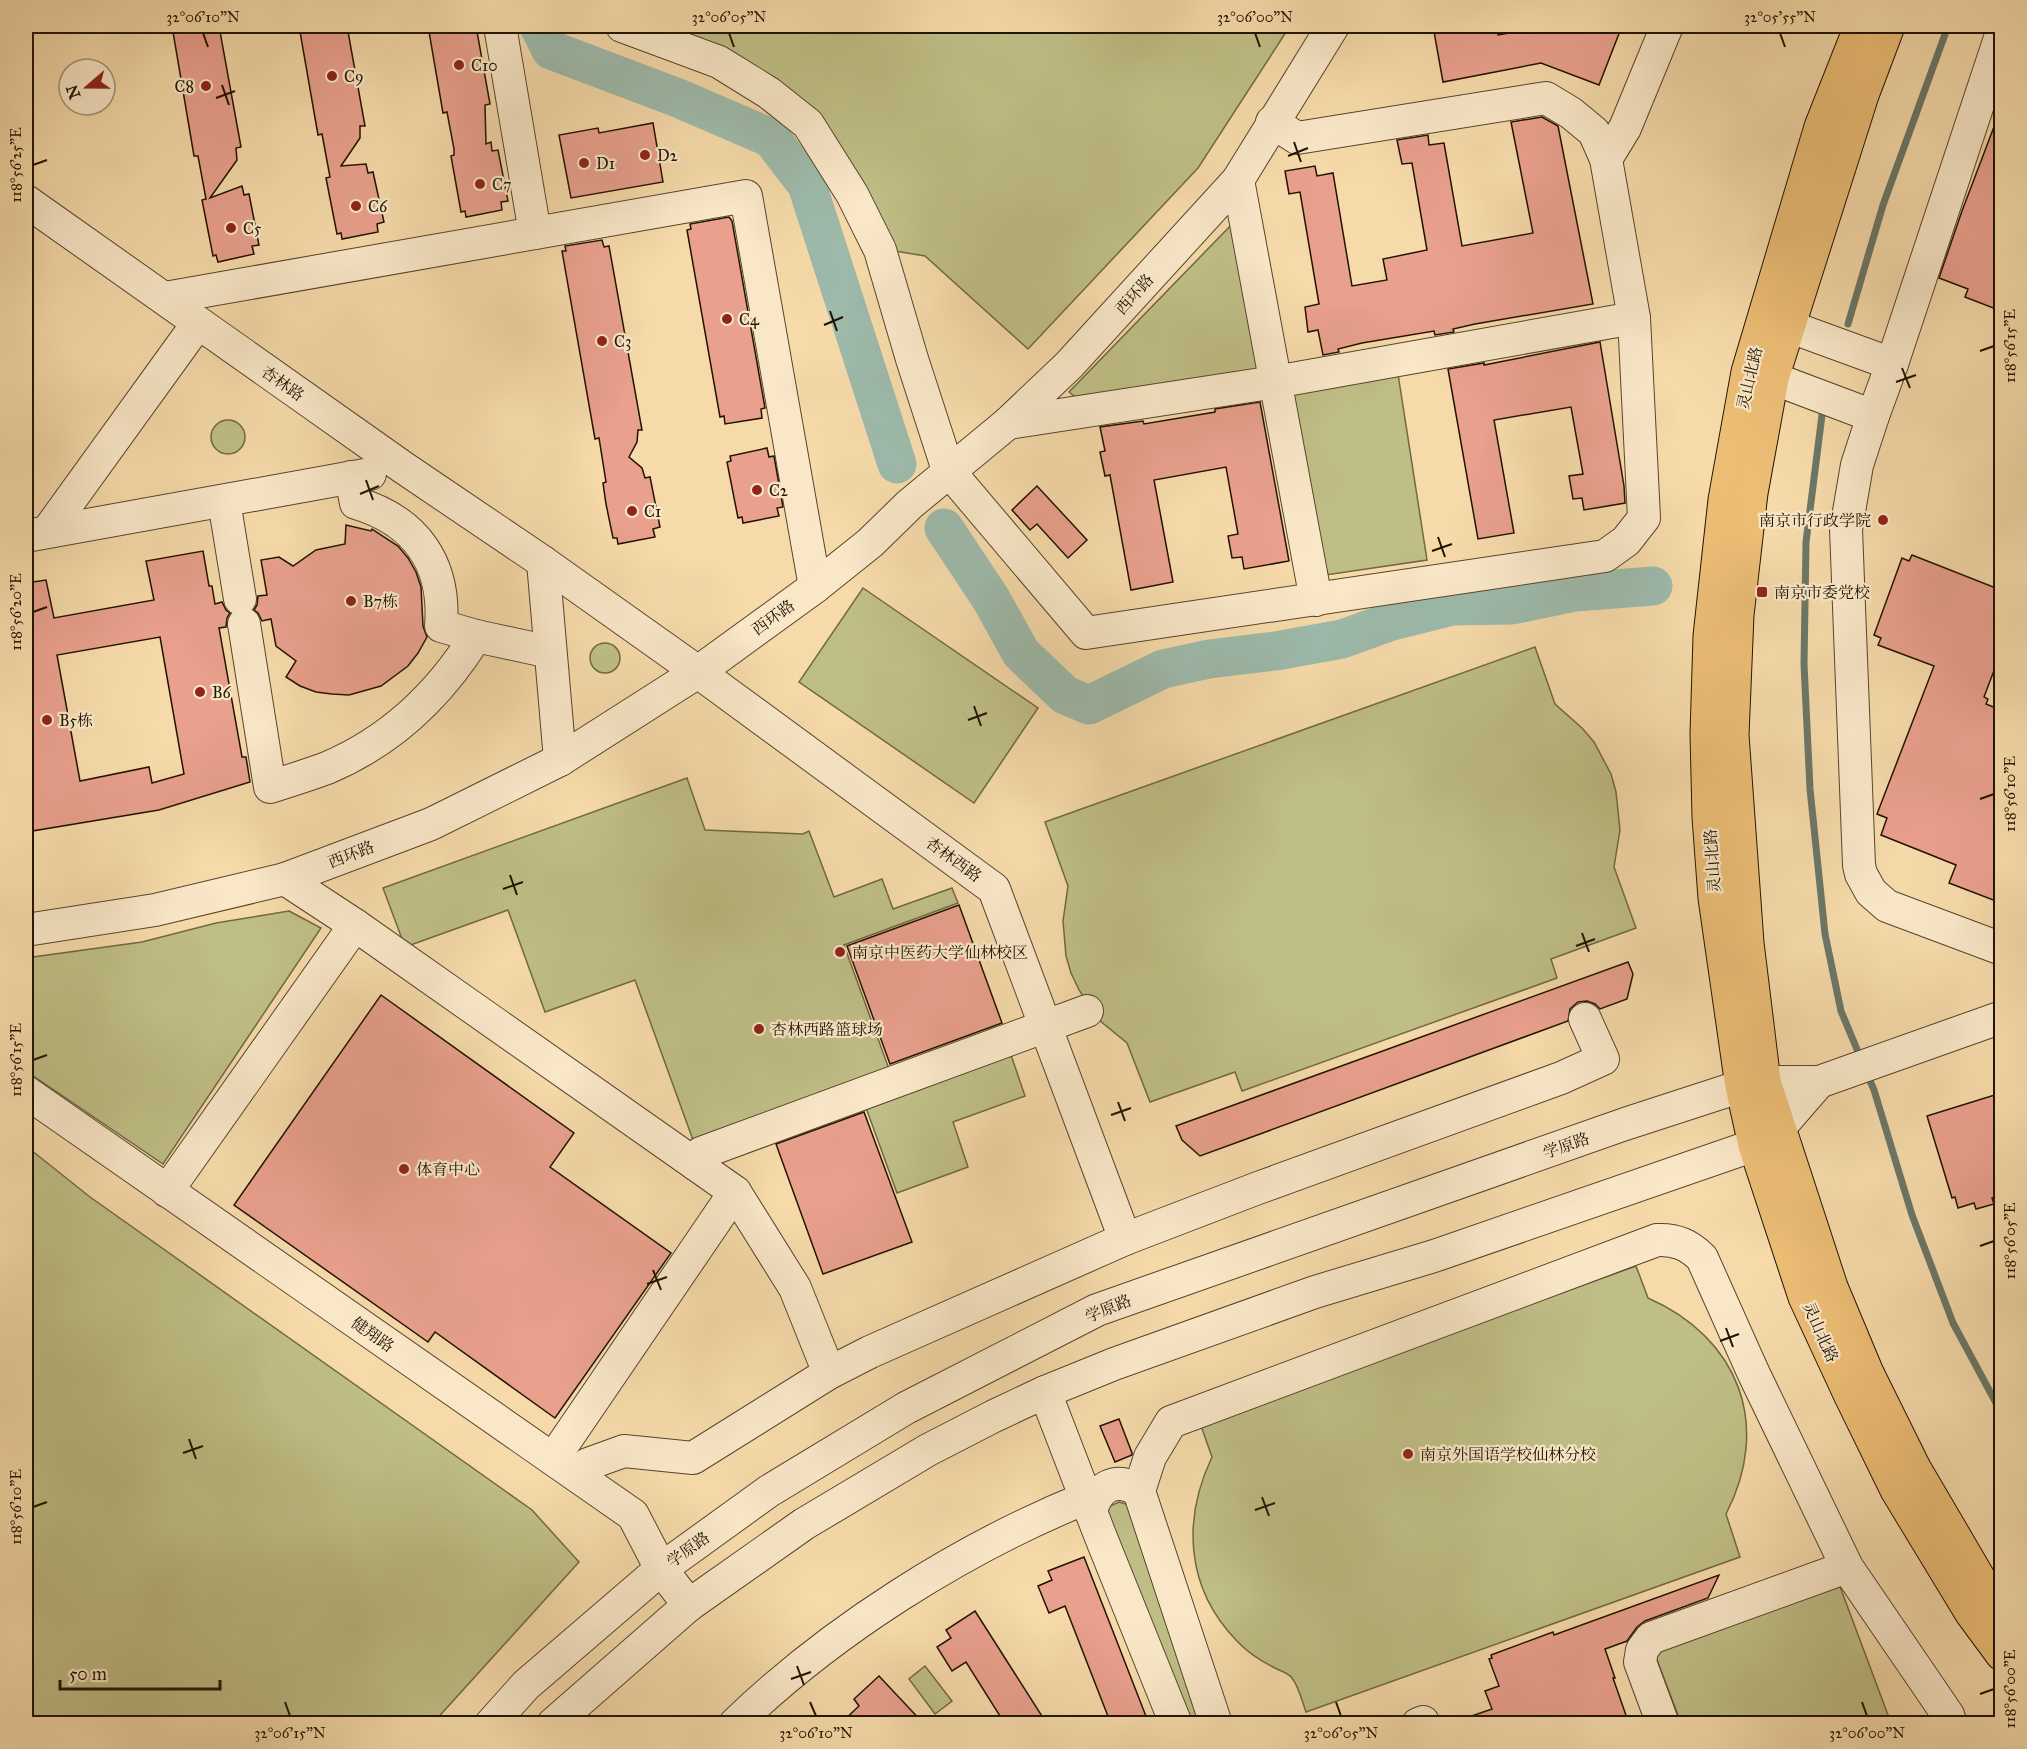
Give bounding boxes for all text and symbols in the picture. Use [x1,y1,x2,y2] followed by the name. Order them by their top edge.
[166,8,240,26] text: 32°06'10"N
[692,8,766,26] text: 32°06'05"N
[1217,8,1293,26] text: 32°06'00"N
[1744,8,1816,26] text: 32°05'55"N
[471,56,497,75] place label: C10
[57,57,117,117] north arrow
[452,58,466,72] marker: C10
[344,67,364,86] place label: C9
[325,69,339,83] marker: C9
[175,77,194,96] place label: C8
[199,79,213,93] marker: C8
[62,82,85,102] text: N
[7,127,25,203] text: 118°56'25"E
[657,146,678,165] place label: D2
[638,148,652,162] marker: D2
[596,154,615,173] place label: D1
[577,156,591,170] marker: D1
[492,175,511,194] place label: C7
[473,177,487,191] marker: C7
[368,197,388,216] place label: C6
[349,199,363,213] marker: C6
[243,219,262,238] place label: C5
[224,221,238,235] marker: C5
[1111,270,1157,319] street label: 西环路
[2001,309,2019,383] text: 118°56'15"E
[739,310,760,329] place label: C4
[720,312,734,326] marker: C4
[614,332,631,351] place label: C3
[595,334,609,348] marker: C3
[1733,345,1766,411] street label: 灵山北路
[258,362,308,405] street label: 杏林路
[769,481,788,500] place label: C2
[750,483,764,497] marker: C2
[644,502,661,521] place label: C1
[625,504,639,518] marker: C1
[1759,511,1871,530] place label: 南京市行政学院
[1876,513,1890,527] marker: 南京市行政学院
[7,573,25,651] text: 118°56'20"E
[1774,583,1870,602] place label: 南京市委党校
[1755,585,1769,599] marker: 南京市委党校
[363,592,398,611] place label: B7栋
[344,594,358,608] marker: B7栋
[748,596,798,639] street label: 西环路
[212,683,232,702] place label: B6
[193,685,207,699] marker: B6
[59,711,93,730] place label: B5栋
[40,713,54,727] marker: B5栋
[2001,756,2019,832] text: 118°56'10"E
[1701,828,1724,894] street label: 灵山北路
[922,833,985,886] street label: 杏林西路
[325,837,377,872] street label: 西环路
[852,943,1028,962] place label: 南京中医药大学仙林校区
[833,945,847,959] marker: 南京中医药大学仙林校区
[771,1020,883,1039] place label: 杏林西路篮球场
[752,1022,766,1036] marker: 杏林西路篮球场
[7,1023,25,1097] text: 118°56'15"E
[1540,1129,1592,1162] street label: 学原路
[416,1160,480,1179] place label: 体育中心
[397,1162,411,1176] marker: 体育中心
[2001,1202,2019,1280] text: 118°56'05"E
[1082,1291,1134,1326] street label: 学原路
[1799,1299,1842,1365] street label: 灵山北路
[348,1313,398,1356] street label: 健翔路
[1420,1445,1596,1464] place label: 南京外国语学校仙林分校
[1401,1447,1415,1461] marker: 南京外国语学校仙林分校
[7,1469,25,1545] text: 118°56'10"E
[663,1528,713,1571] street label: 学原路
[2001,1649,2019,1728] text: 118°56'00"E
[60,1653,220,1691] scale bar
[69,1663,107,1685] text: 50 m
[254,1724,326,1742] text: 32°06'15"N
[779,1724,853,1742] text: 32°06'10"N
[1304,1724,1378,1742] text: 32°06'05"N
[1829,1724,1905,1742] text: 32°06'00"N

